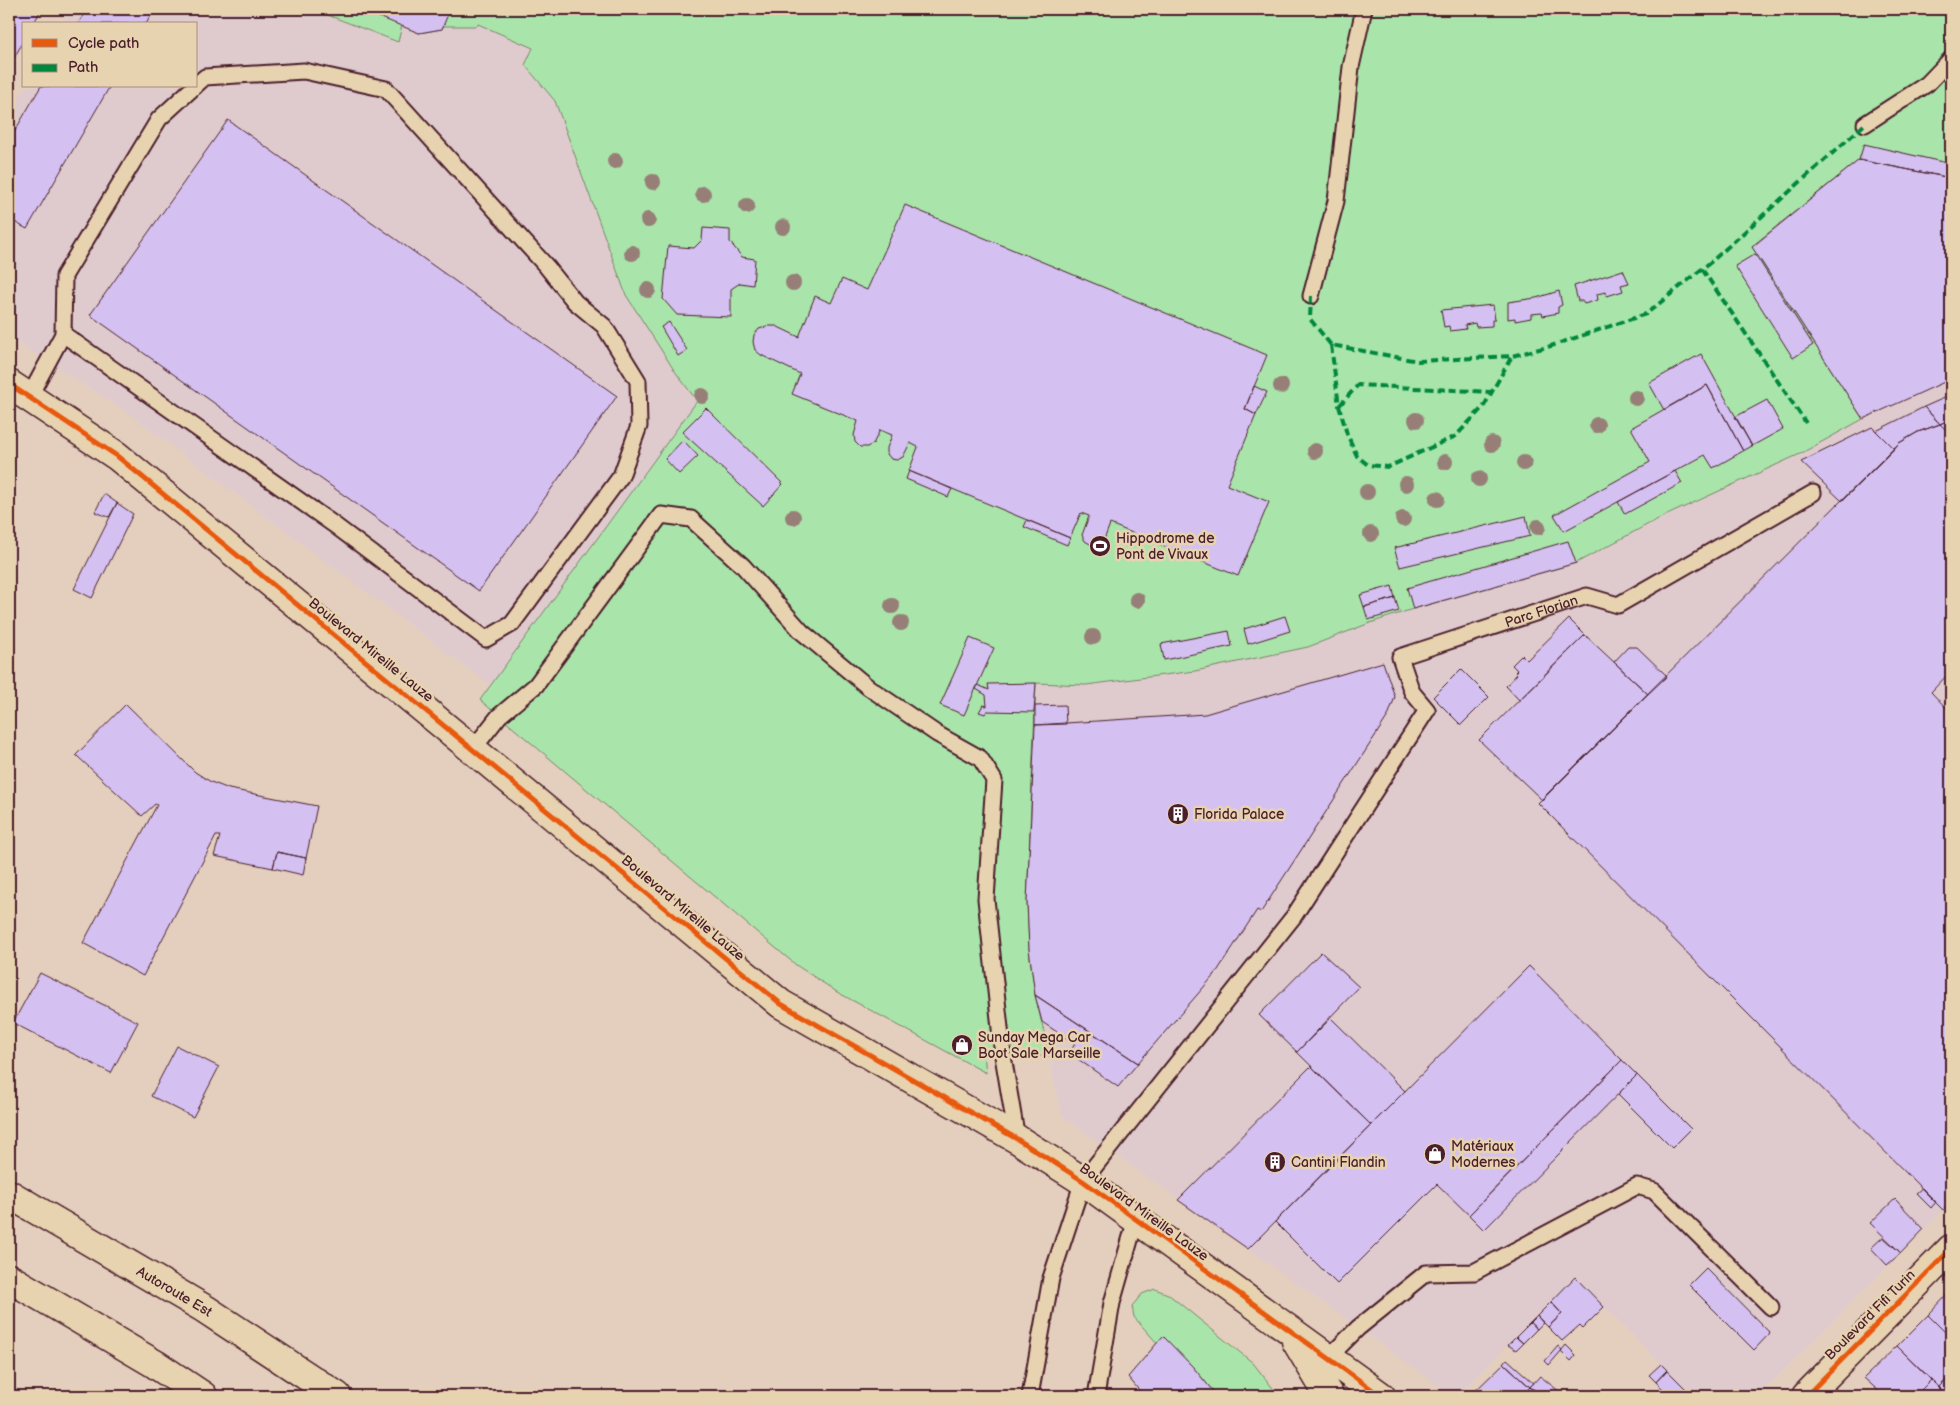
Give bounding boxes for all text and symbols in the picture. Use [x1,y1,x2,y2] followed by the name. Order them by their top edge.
[22,22,198,88] legend
[68,34,139,53] text: Cycle path
[68,58,98,77] text: Path
[1116,530,1214,563] place label: Hippodrome de Pont de Vivaux
[1088,534,1112,558] sports icon: Hippodrome de Pont de Vivaux
[1503,591,1580,631] street label: Parc Florian
[305,594,437,706] street label: Boulevard Mireille Lauze
[1166,802,1190,826] building icon: Florida Palace
[1194,806,1284,823] place label: Florida Palace
[618,851,748,965] street label: Boulevard Mireille Lauze
[978,1029,1101,1062] place label: Sunday Mega Car Boot Sale Marseille
[950,1033,974,1057] shop icon: Sunday Mega Car Boot Sale Marseille
[1451,1138,1516,1171] place label: Matériaux Modernes
[1423,1142,1447,1166] shop icon: Matériaux Modernes
[1263,1150,1287,1174] building icon: Cantini Flandin
[1291,1154,1386,1171] place label: Cantini Flandin
[1076,1159,1212,1265] street label: Boulevard Mireille Lauze
[134,1262,216,1320] street label: Autoroute Est
[1821,1266,1919,1364] street label: Boulevard Fifi Turin

